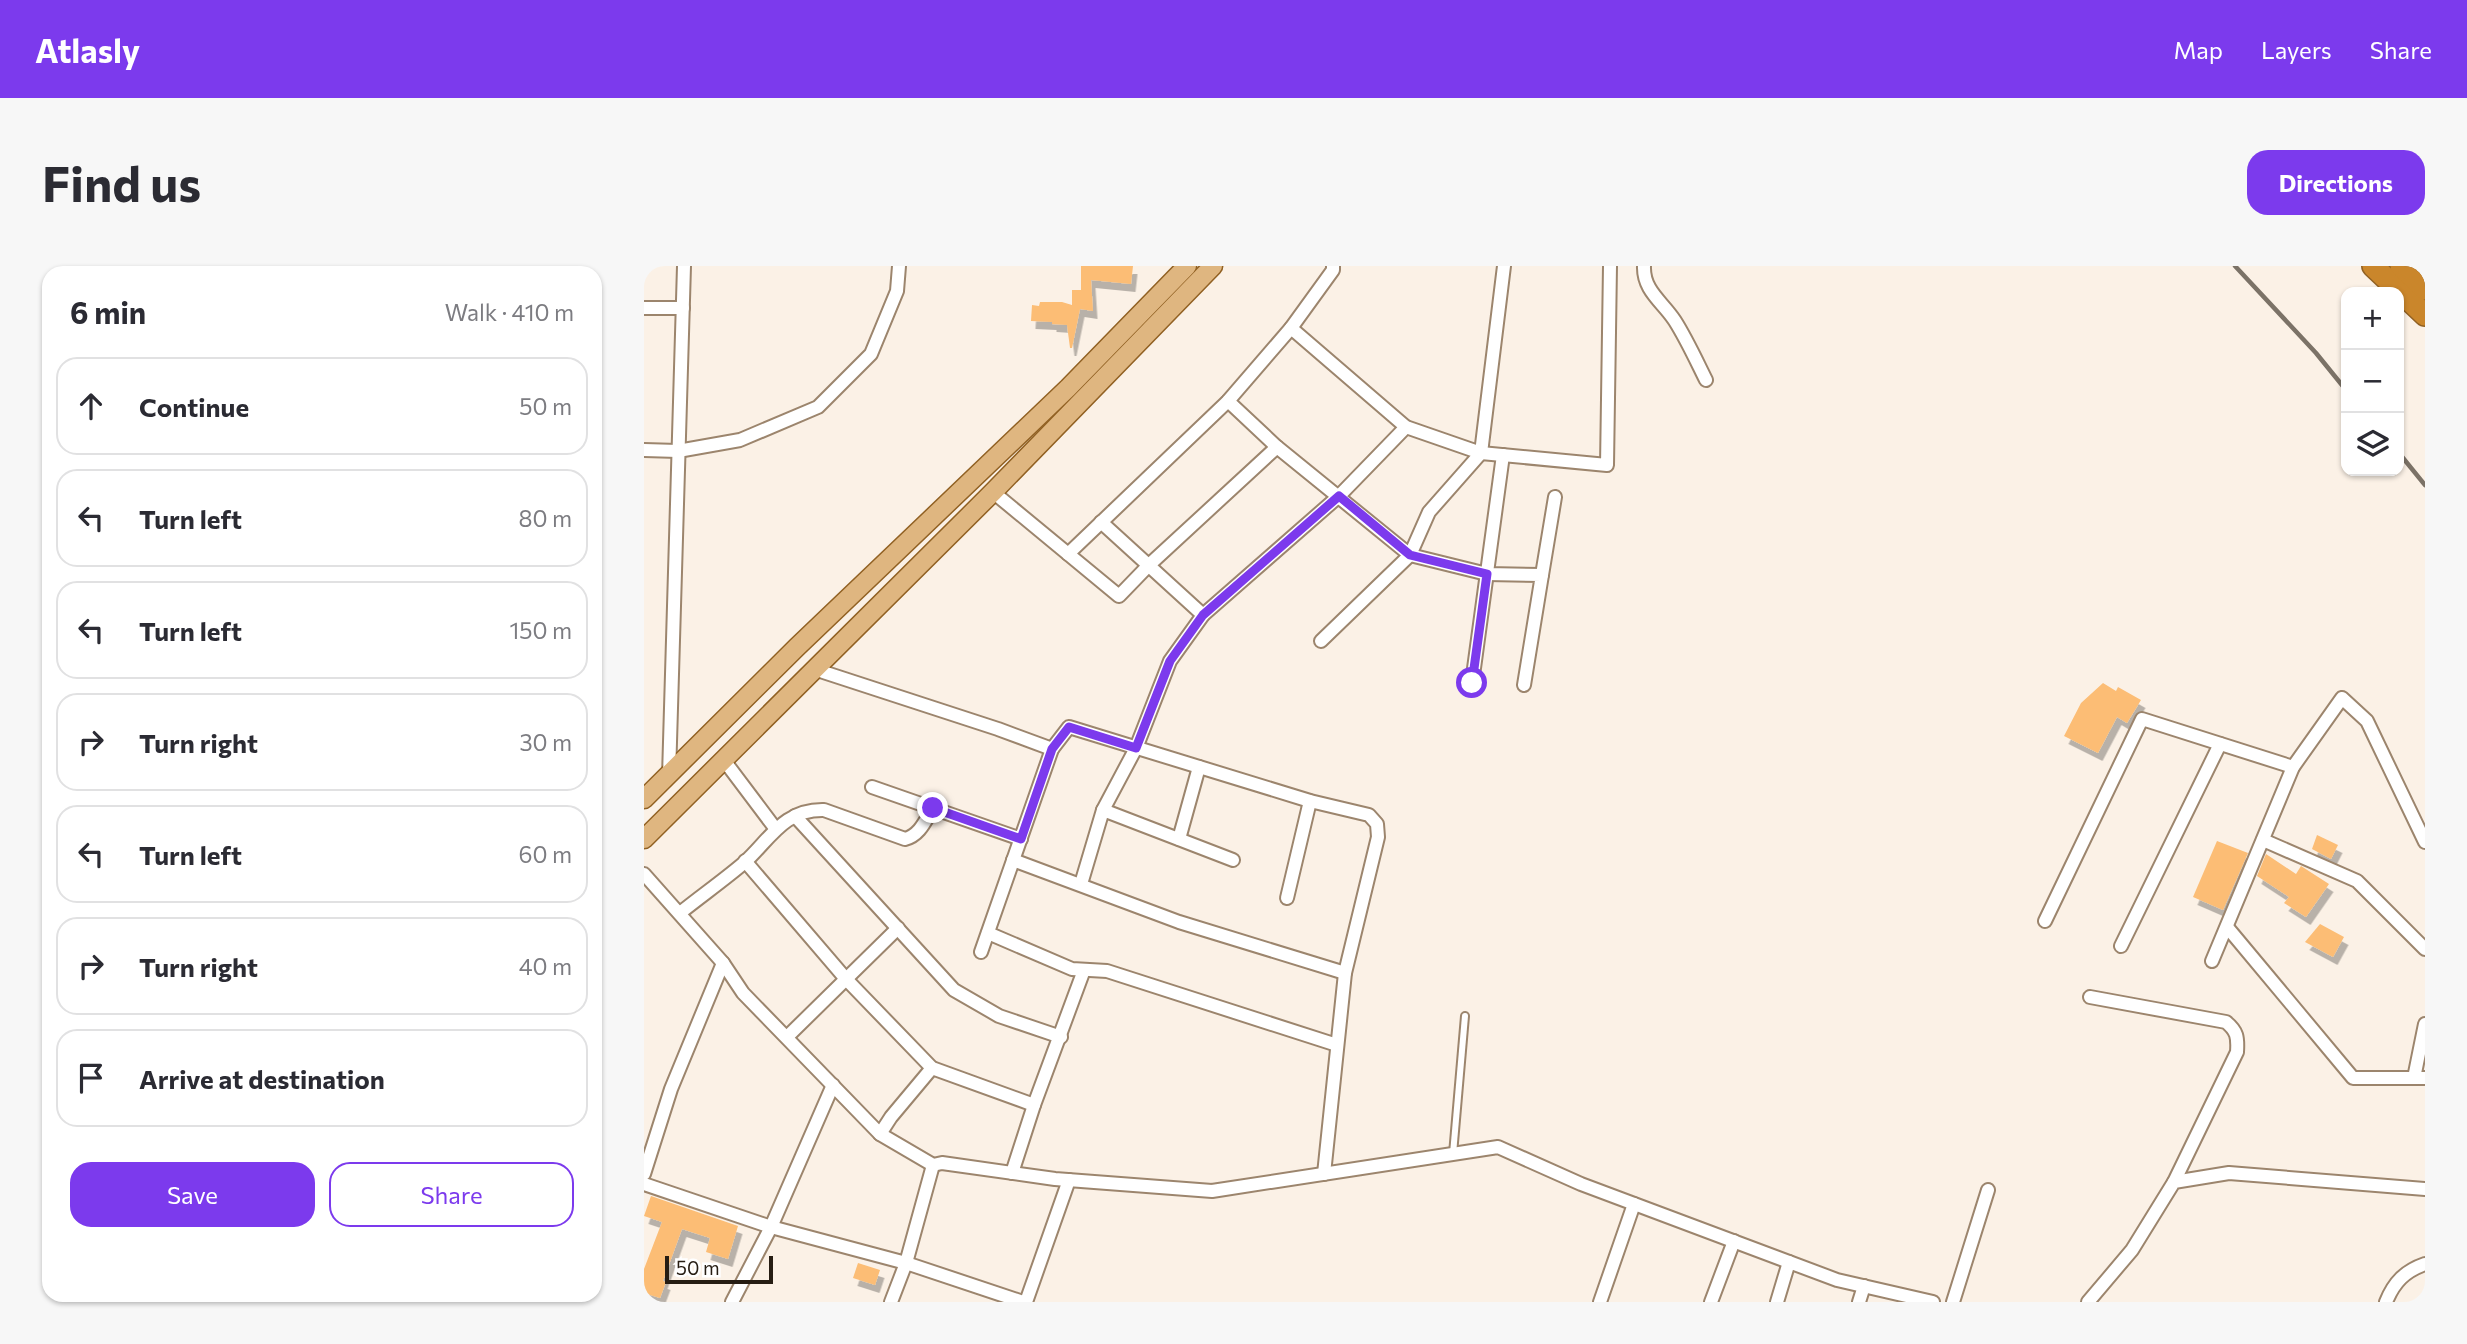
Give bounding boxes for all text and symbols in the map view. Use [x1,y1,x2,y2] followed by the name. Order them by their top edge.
[35,29,140,70] text: Atlasly
[2174,35,2223,64] text: Map
[2261,35,2332,64] text: Layers
[2370,35,2432,64] text: Share
[2247,150,2425,215] button: Directions
[42,152,201,212] text: Find us
[2341,287,2404,476] map controls
[2341,287,2404,350] button: +
[70,293,146,330] text: 6 min
[445,298,574,326] text: Walk · 410 m
[2341,350,2404,413] button: −
[72,387,110,425] icon: ahead
[139,391,249,422] text: Continue
[519,392,572,420] text: 50 m
[2341,413,2404,476] button: layers
[72,499,110,537] icon: left
[139,503,242,534] text: Turn left
[519,504,572,532] text: 80 m
[72,611,110,649] icon: left
[139,615,242,646] text: Turn left
[509,616,572,644] text: 150 m
[1456,667,1487,698] route start
[72,723,110,761] icon: right
[139,727,258,758] text: Turn right
[519,728,572,756] text: 30 m
[917,792,948,823] route end
[72,835,110,873] icon: left
[139,839,242,870] text: Turn left
[519,840,572,868] text: 60 m
[72,947,110,985] icon: right
[139,951,258,982] text: Turn right
[519,952,572,980] text: 40 m
[72,1059,110,1097] icon: arrive
[139,1063,385,1094] text: Arrive at destination
[70,1162,315,1227] button: Save
[329,1162,574,1227] button: Share
[665,1253,774,1285] scale bar
[676,1256,720,1279] text: 50 m

